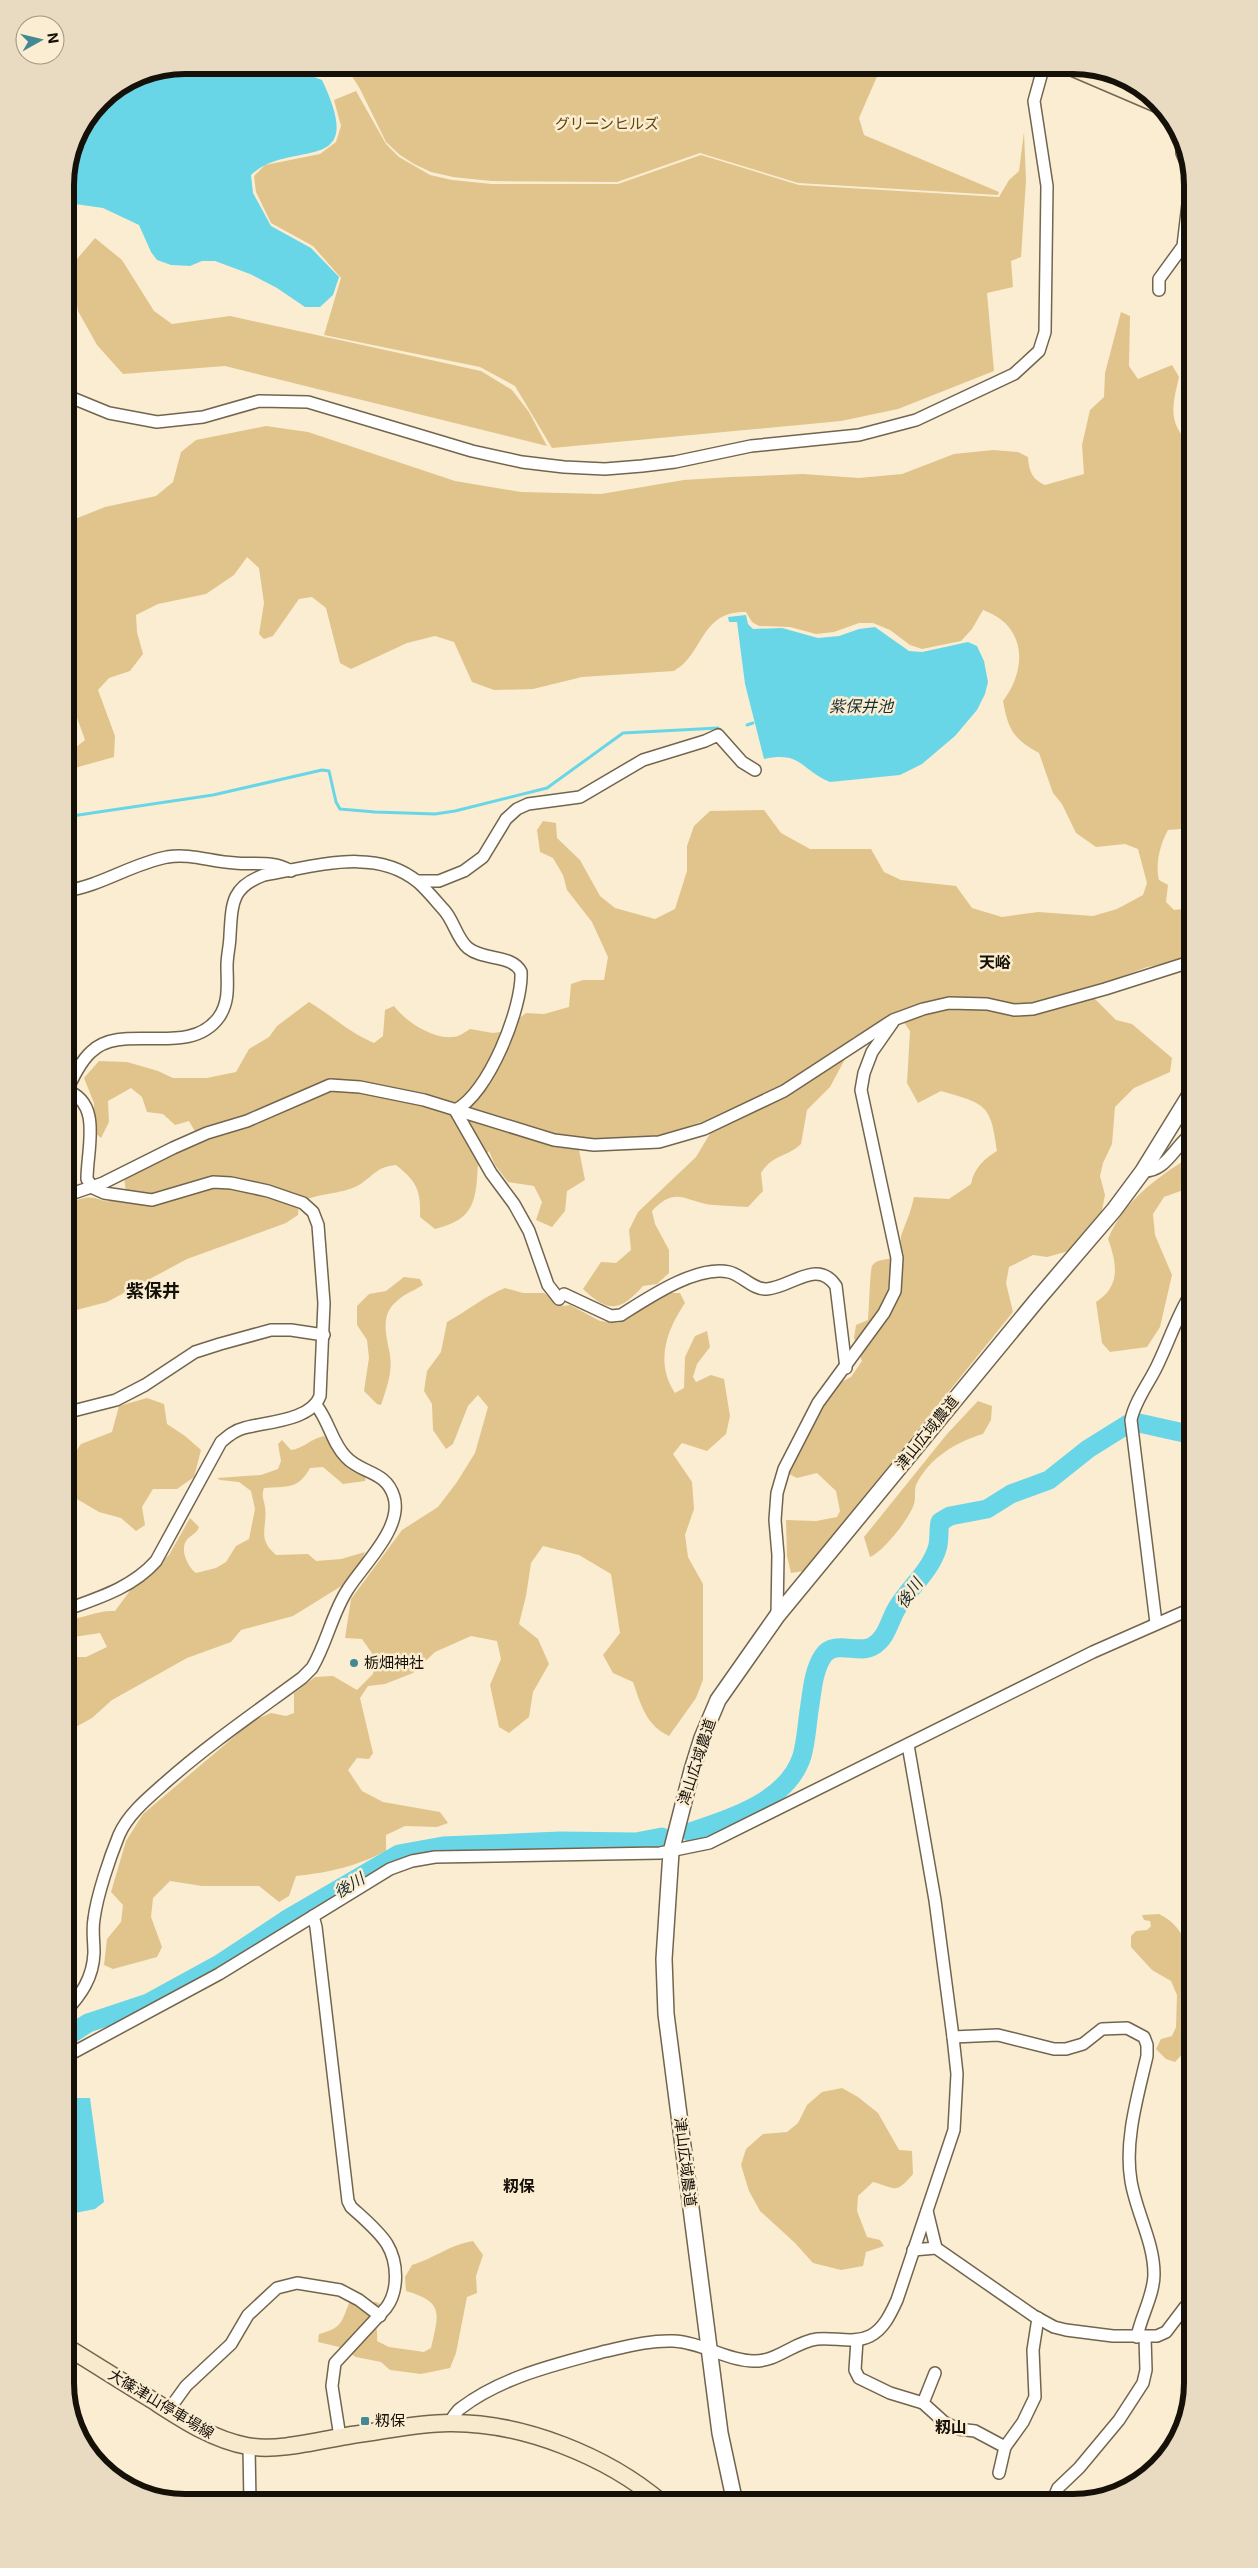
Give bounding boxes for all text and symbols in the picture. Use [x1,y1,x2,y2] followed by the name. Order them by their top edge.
[15,15,65,65] north arrow
[44,32,63,45] text: N
[555,114,659,133] park label: グリーンヒルズ
[829,696,895,716] water label: 紫保井池
[979,952,1011,972] district label: 天峪
[126,1280,180,1301] district label: 紫保井
[891,1392,962,1474] street label: 津山広域農道
[892,1573,928,1612] water label: 後川
[364,1653,424,1672] place label: 栃畑神社
[348,1657,360,1669] marker: 栃畑神社
[674,1716,719,1808] street label: 津山広域農道
[330,1867,370,1902] water label: 後川
[671,2116,700,2208] street label: 津山広域農道
[503,2176,535,2196] district label: 籾保
[105,2365,218,2443] street label: 大篠津山停車場線
[375,2411,405,2430] place label: 籾保
[359,2415,371,2427] marker: 籾保
[935,2417,967,2437] district label: 籾山

